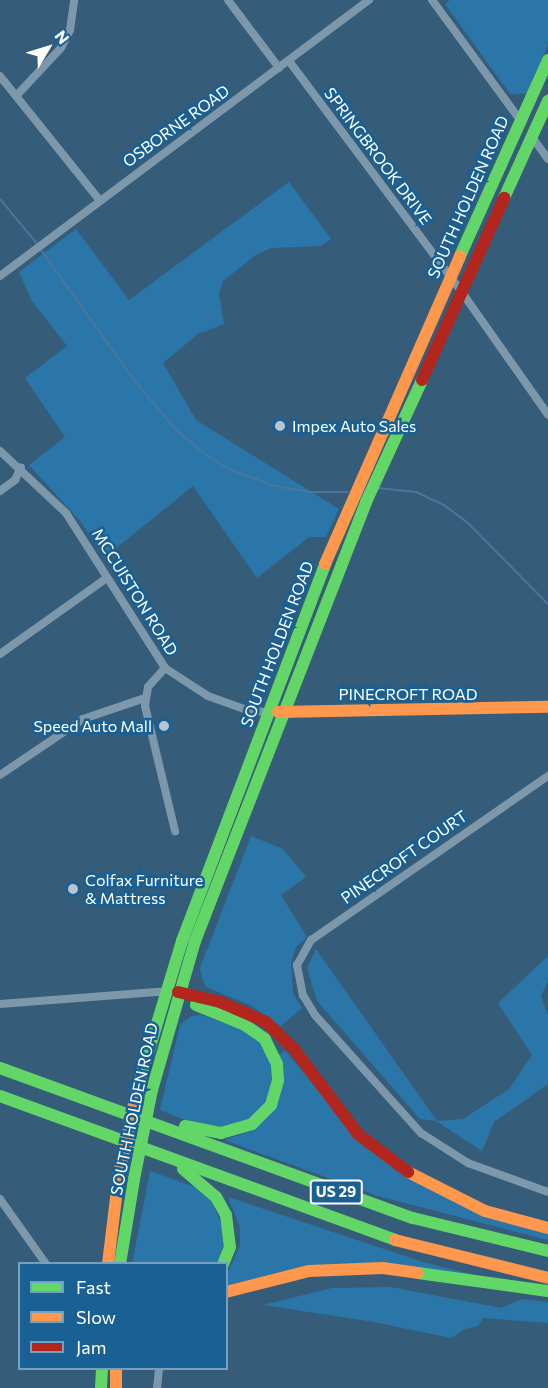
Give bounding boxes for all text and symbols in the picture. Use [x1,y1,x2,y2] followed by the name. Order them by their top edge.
[18,18,78,78] north arrow
[51,26,74,47] text: N
[119,81,233,171] street label: OSBORNE ROAD
[320,84,436,228] street label: SPRINGBROOK DRIVE
[423,113,513,281] street label: SOUTH HOLDEN ROAD
[292,416,416,436] place label: Impex Auto Sales
[273,419,287,433] marker: Impex Auto Sales
[88,525,182,659] street label: MCCUISTON ROAD
[237,558,317,730] street label: SOUTH HOLDEN ROAD
[339,684,477,704] street label: PINECROFT ROAD
[33,716,152,736] place label: Speed Auto Mall
[157,719,171,733] marker: Speed Auto Mall
[337,806,471,908] street label: PINECROFT COURT
[85,870,203,908] place label: Colfax Furniture & Mattress
[66,882,80,896] marker: Colfax Furniture & Mattress
[106,1021,162,1197] street label: SOUTH HOLDEN ROAD
[309,1180,363,1204] road number: US 29
[18,1262,228,1370] legend
[76,1276,111,1298] text: Fast
[76,1306,116,1328] text: Slow
[76,1336,106,1358] text: Jam

